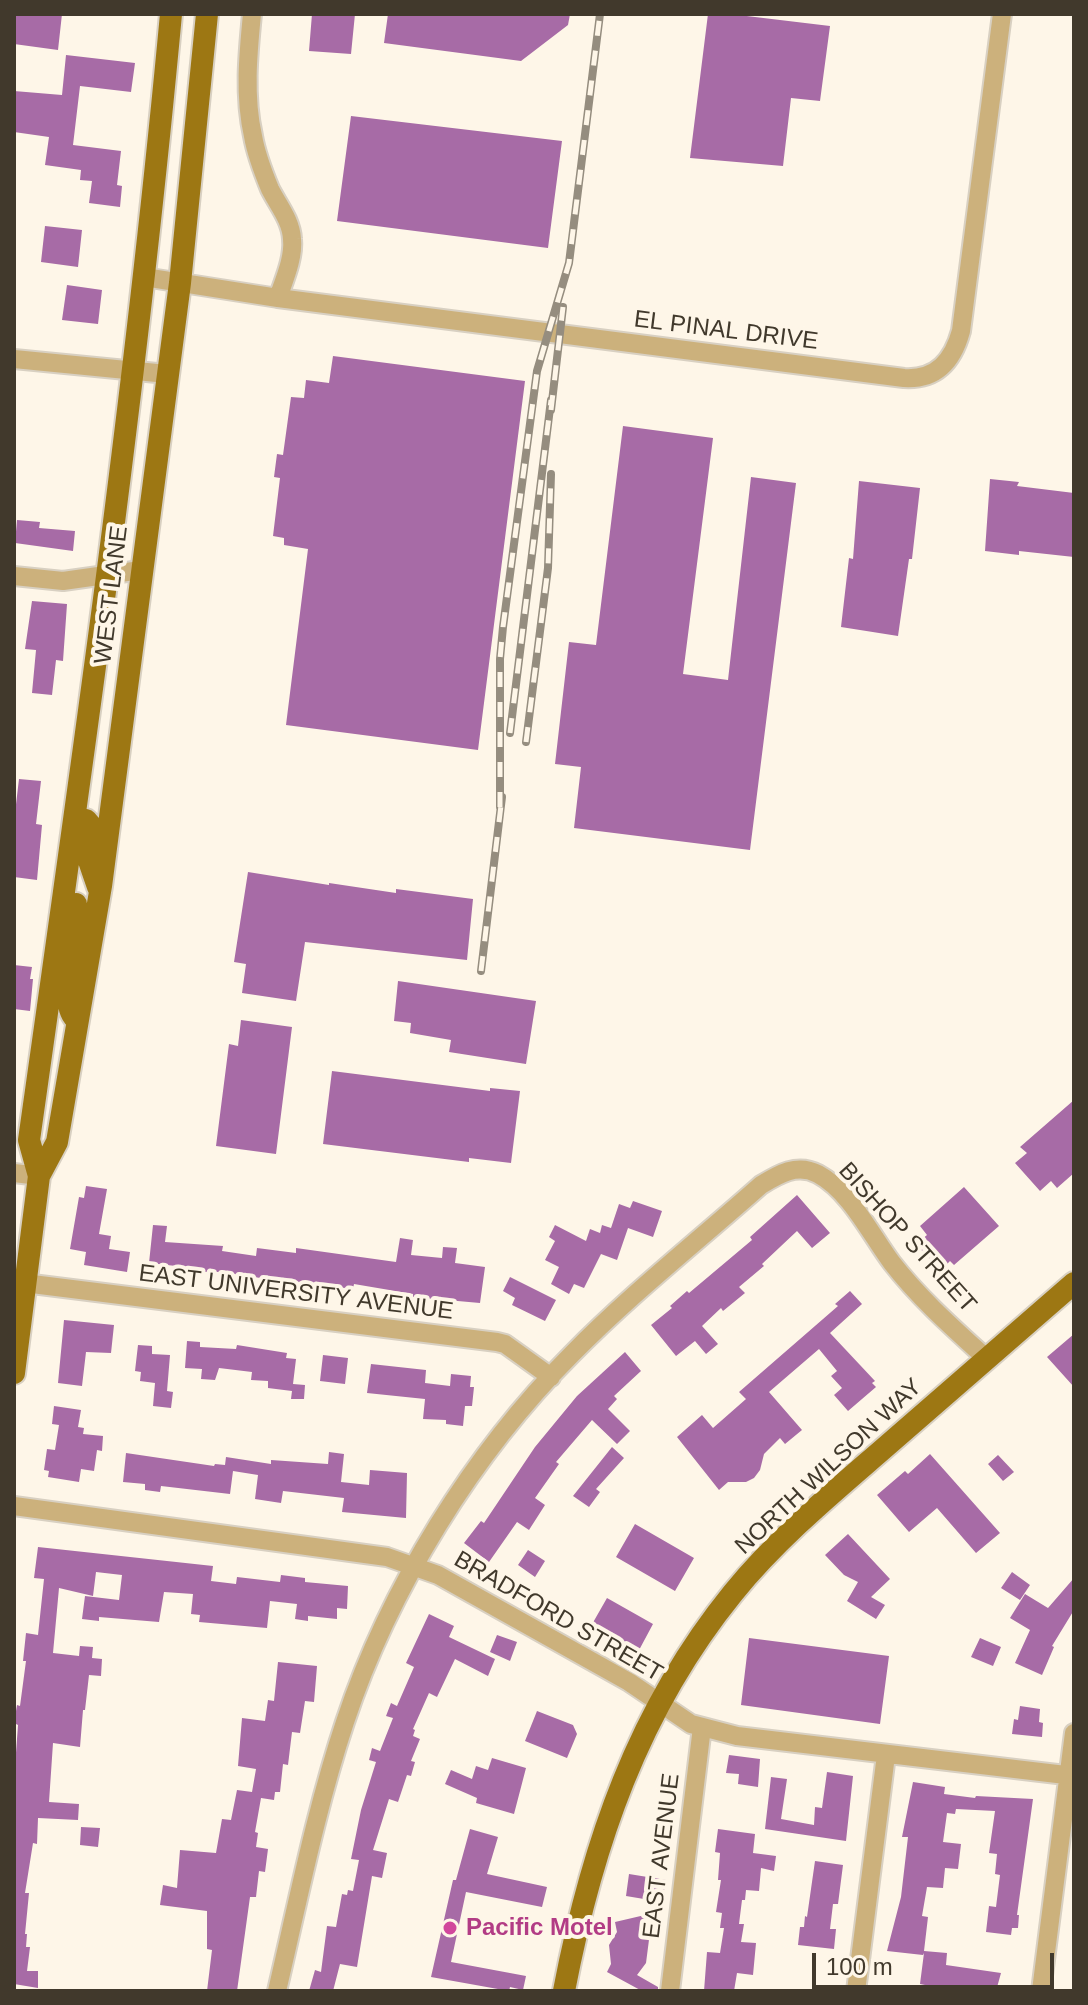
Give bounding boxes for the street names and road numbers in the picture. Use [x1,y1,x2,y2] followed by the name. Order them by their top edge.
[632,305,820,357] street label: EL PINAL DRIVE
[89,524,135,666] street label: WEST LANE
[832,1157,982,1319] street label: BISHOP STREET
[137,1259,455,1327] street label: EAST UNIVERSITY AVENUE
[730,1373,928,1561] street label: NORTH WILSON WAY
[449,1546,667,1688] street label: BRADFORD STREET
[638,1772,686,1940] street label: EAST AVENUE

